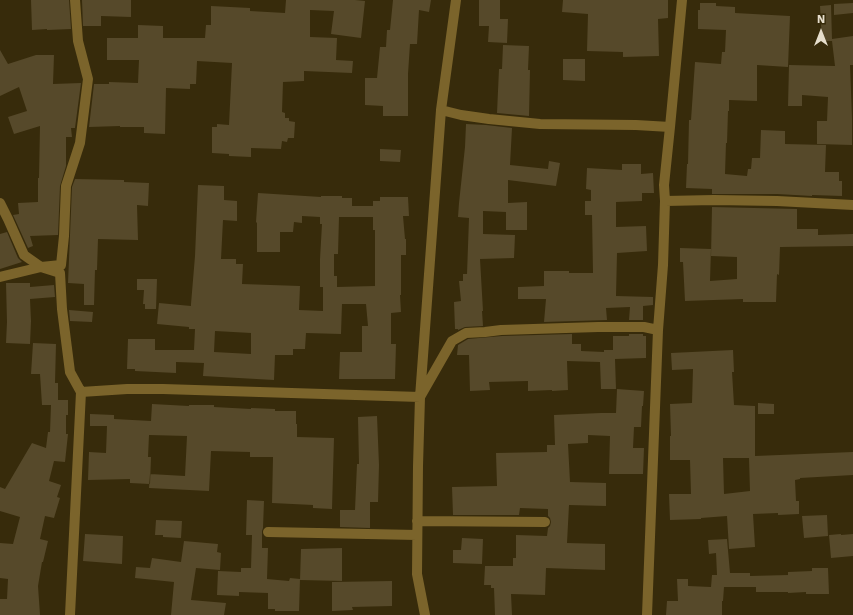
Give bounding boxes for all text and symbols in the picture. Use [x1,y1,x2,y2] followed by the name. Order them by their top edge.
[801,12,841,52] north arrow
[817,13,825,26] text: N

